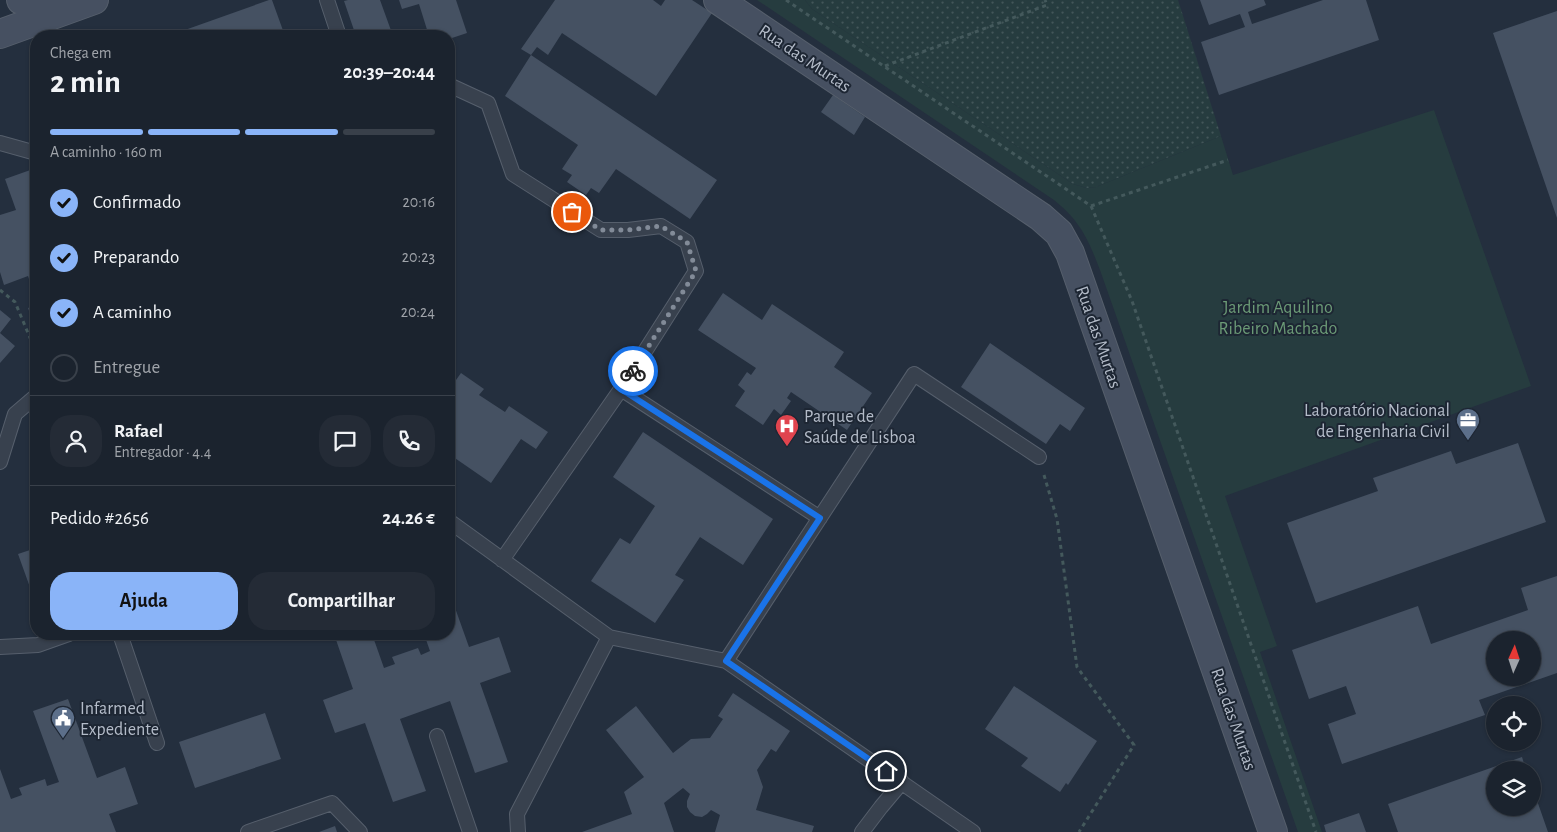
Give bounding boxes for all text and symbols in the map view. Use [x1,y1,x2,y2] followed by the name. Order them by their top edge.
[755,22,854,96] street label: Rua das Murtas
[50,45,112,61] text: Chega em
[343,63,435,82] text: 20:39–20:44
[50,66,121,98] text: 2 min
[50,144,162,160] text: A caminho · 160 m
[50,189,78,217] icon: check
[551,191,593,233] pin
[93,193,181,212] text: Confirmado
[403,194,435,210] text: 20:16
[558,198,586,226] icon: bag
[50,244,78,272] icon: check
[93,248,179,267] text: Preparando
[402,249,435,265] text: 20:23
[1072,284,1124,391] street label: Rua das Murtas
[50,299,78,327] icon: check
[1219,299,1338,338] park label: Jardim Aquilino Ribeiro Machado
[93,303,172,322] text: A caminho
[401,304,435,320] text: 20:24
[608,346,658,396] courier
[619,357,647,385] icon: bike
[93,358,160,377] text: Entregue
[1304,402,1450,441] place label: Laboratório Nacional de Engenharia Civil
[1455,407,1481,441] office icon: Laboratório Nacional de Engenharia Civil
[804,408,916,447] place label: Parque de Saúde de Lisboa
[774,413,800,447] hospital icon: Parque de Saúde de Lisboa
[50,415,102,467] button: person
[319,415,371,467] button: chat
[383,415,435,467] button: phone
[114,422,163,441] text: Rafael
[114,444,211,460] text: Entregador · 4.4
[50,509,149,528] text: Pedido #2656
[382,509,435,528] text: 24.26 €
[50,572,238,630] button: Ajuda
[248,572,435,630] button: Compartilhar
[1486,631,1541,686] north arrow
[1486,631,1541,816] map controls
[1207,666,1259,773] street label: Rua das Murtas
[1486,696,1541,751] button: locate
[80,700,159,739] place label: Infarmed Expediente
[50,705,76,739] public building icon: Infarmed Expediente
[865,750,907,792] pin
[872,757,900,785] icon: home
[1486,761,1541,816] button: layers

